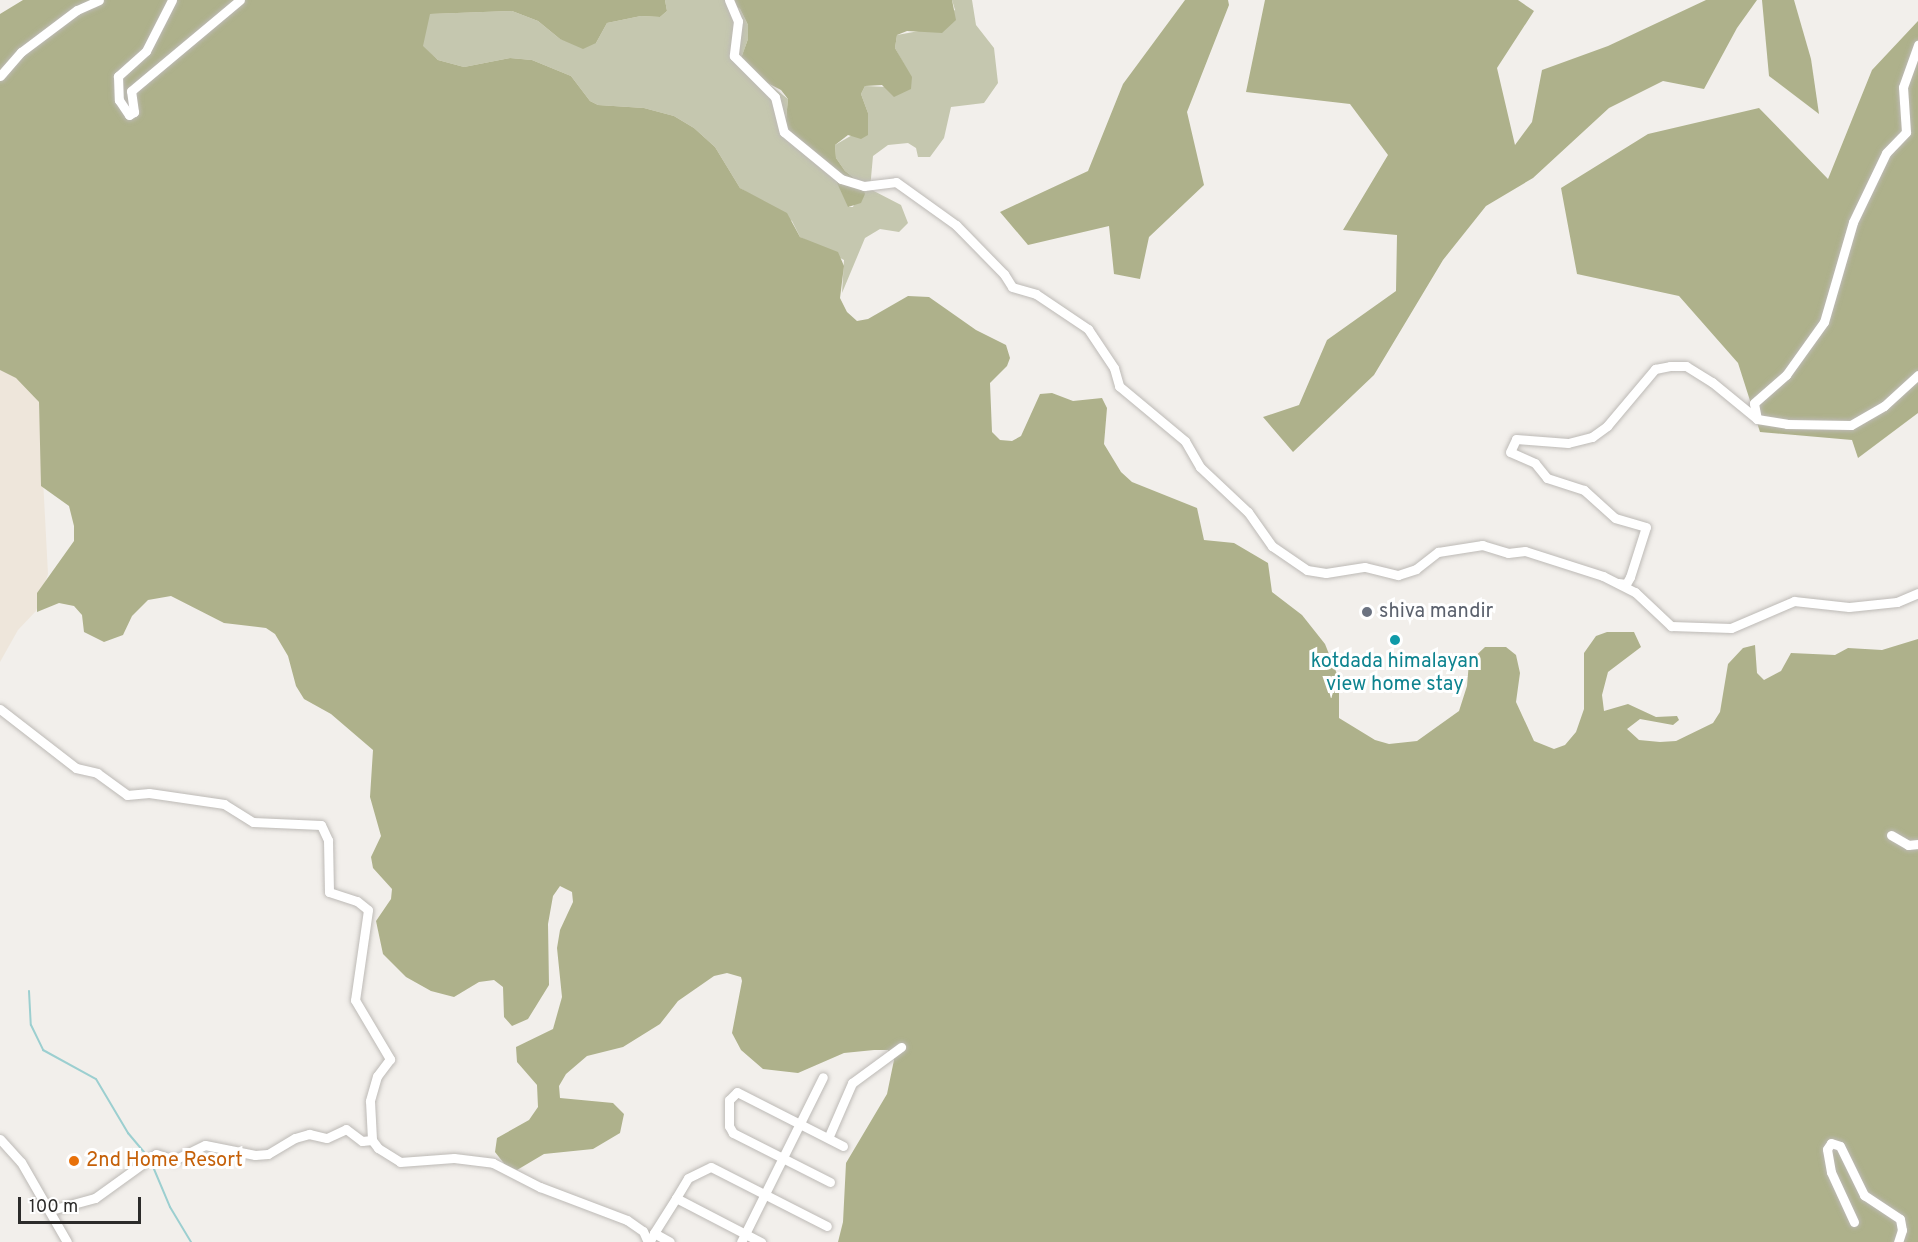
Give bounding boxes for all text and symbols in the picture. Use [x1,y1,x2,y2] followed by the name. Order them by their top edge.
[1379,600,1493,624] place label: shiva mandir
[1360,605,1374,619] marker: shiva mandir
[1388,633,1402,647] marker: kotdada himalayan view home stay
[1311,650,1479,697] place label: kotdada himalayan view home stay
[86,1149,243,1173] place label: 2nd Home Resort
[67,1154,81,1168] marker: 2nd Home Resort
[21,1185,144,1223] scale bar
[29,1196,78,1219] text: 100 m

